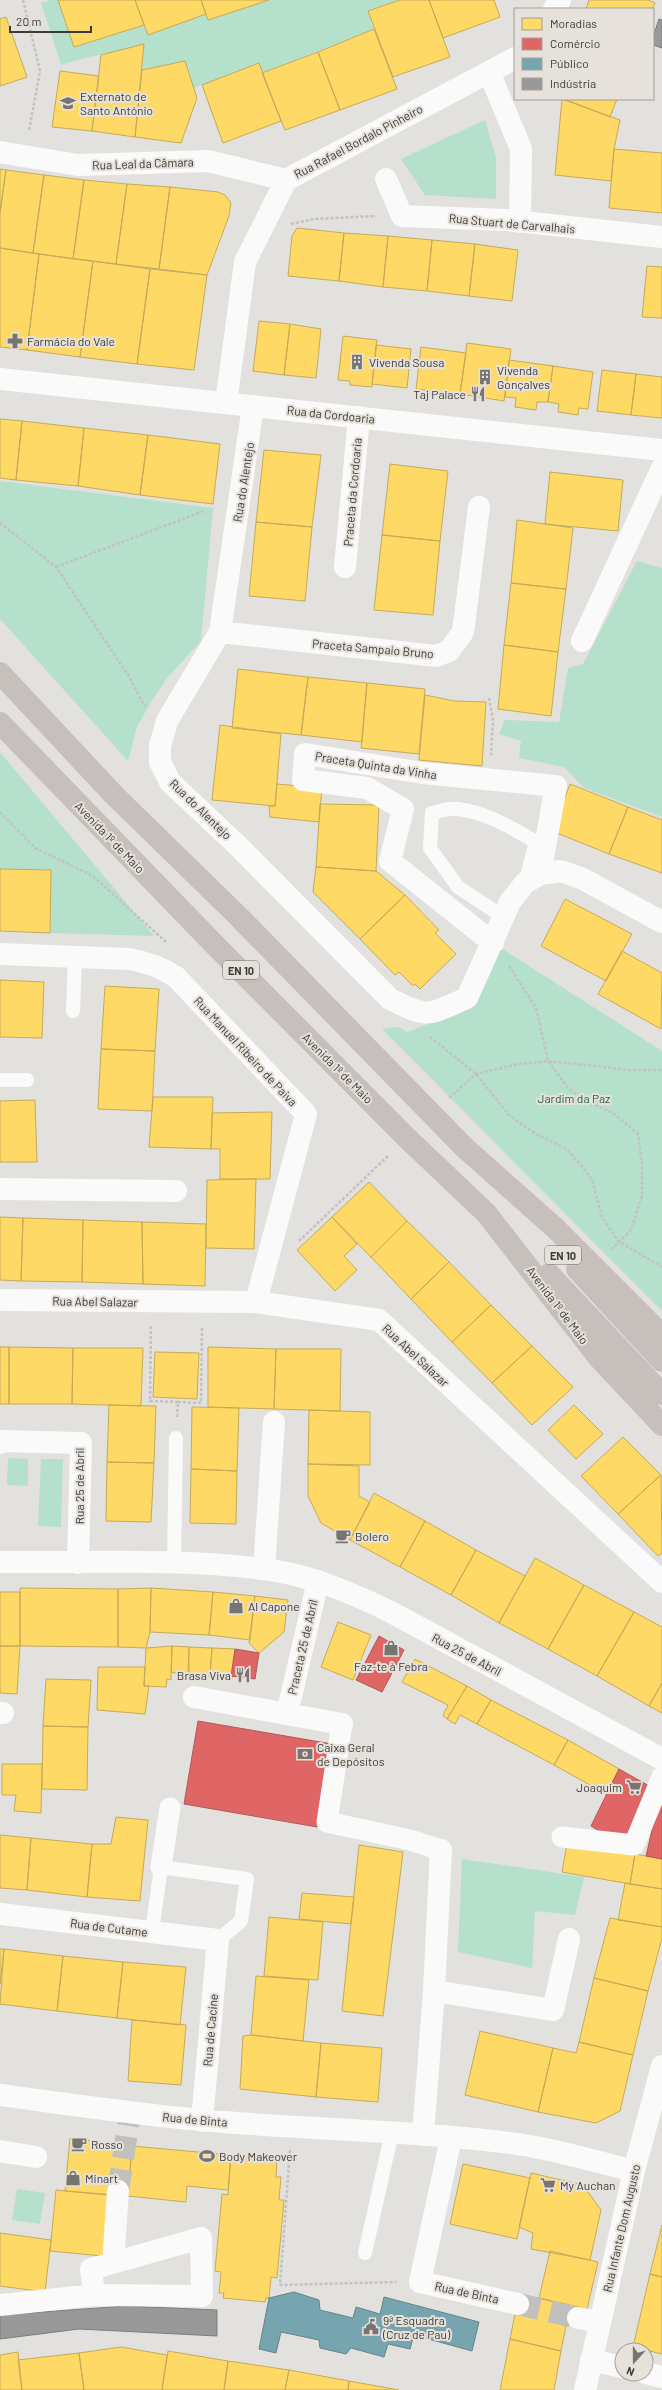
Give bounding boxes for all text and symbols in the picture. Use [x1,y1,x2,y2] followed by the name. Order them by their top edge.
[10,8,91,34] scale bar
[514,8,654,100] legend
[16,14,42,28] text: 20 m
[550,16,597,30] text: Moradias
[550,36,600,50] text: Comércio
[550,56,589,70] text: Público
[550,76,596,90] text: Indústria
[80,89,153,117] place label: Externato de Santo António
[59,94,77,112] school or university icon: Externato de Santo António
[291,101,425,181] street label: Rua Rafael Bordalo Pinheiro
[92,154,194,172] street label: Rua Leal da Câmara
[448,210,576,236] street label: Rua Stuart de Carvalhais
[6,332,24,350] pharmacy icon: Farmácia do Vale
[27,334,115,348] place label: Farmácia do Vale
[348,353,366,371] building icon: Vivenda Sousa
[369,355,444,369] place label: Vivenda Sousa
[497,363,550,391] place label: Vivenda Gonçalves
[476,368,494,386] building icon: Vivenda Gonçalves
[469,385,487,403] restaurant icon: Taj Palace
[413,387,466,401] place label: Taj Palace
[286,402,376,426] street label: Rua da Cordoaria
[340,437,364,547] street label: Praceta da Cordoaria
[230,441,256,523] street label: Rua do Alentejo
[312,636,434,660] street label: Praceta Sampaio Bruno
[314,748,438,782] street label: Praceta Quinta da Vinha
[167,776,235,842] street label: Rua do Alentejo
[72,798,148,876] street label: Avenida 1º de Maio
[223,961,259,979] road number: EN 10
[192,993,300,1109] street label: Rua Manuel Ribeiro de Paiva
[300,1030,376,1106] street label: Avenida 1º de Maio
[538,1091,610,1105] park label: Jardim da Paz
[545,1246,581,1264] road number: EN 10
[524,1263,592,1347] street label: Avenida 1º de Maio
[52,1293,138,1309] street label: Rua Abel Salazar
[380,1321,452,1390] street label: Rua Abel Salazar
[72,1448,86,1524] street label: Rua 25 de Abril
[334,1527,352,1545] cafe icon: Bolero
[355,1529,389,1543] place label: Bolero
[227,1597,245,1615] shop icon: Al Capone
[284,1598,320,1696] street label: Praceta 25 de Abril
[248,1599,300,1613] place label: Al Capone
[430,1630,504,1678] street label: Rua 25 de Abril
[382,1639,400,1657] shop icon: Faz-te à Febra
[354,1659,428,1673] place label: Faz-te à Febra
[234,1666,252,1684] restaurant icon: Brasa Viva
[177,1668,231,1682] place label: Brasa Viva
[317,1740,385,1768] place label: Caixa Geral de Depósitos
[296,1745,314,1763] bank icon: Caixa Geral de Depósitos
[625,1778,643,1796] supermarket icon: Joaquim
[576,1780,622,1794] place label: Joaquim
[69,1915,149,1939] street label: Rua de Cutame
[200,1993,220,2067] street label: Rua de Cacine
[162,2109,228,2129] street label: Rua de Binta
[70,2135,88,2153] cafe icon: Rosso
[91,2137,123,2151] place label: Rosso
[198,2147,216,2165] sports icon: Body Makeover
[219,2149,298,2163] place label: Body Makeover
[599,2163,643,2293] street label: Rua Infante Dom Augusto
[64,2169,82,2187] shop icon: Minart
[85,2171,118,2185] place label: Minart
[539,2176,557,2194] supermarket icon: My Auchan
[560,2178,616,2192] place label: My Auchan
[434,2278,500,2306] street label: Rua de Binta
[382,2313,451,2341] place label: 9ª Esquadra (Cruz de Pau)
[362,2318,380,2336] public building icon: 9ª Esquadra (Cruz de Pau)
[614,2342,654,2382] north arrow
[624,2364,636,2379] text: N

